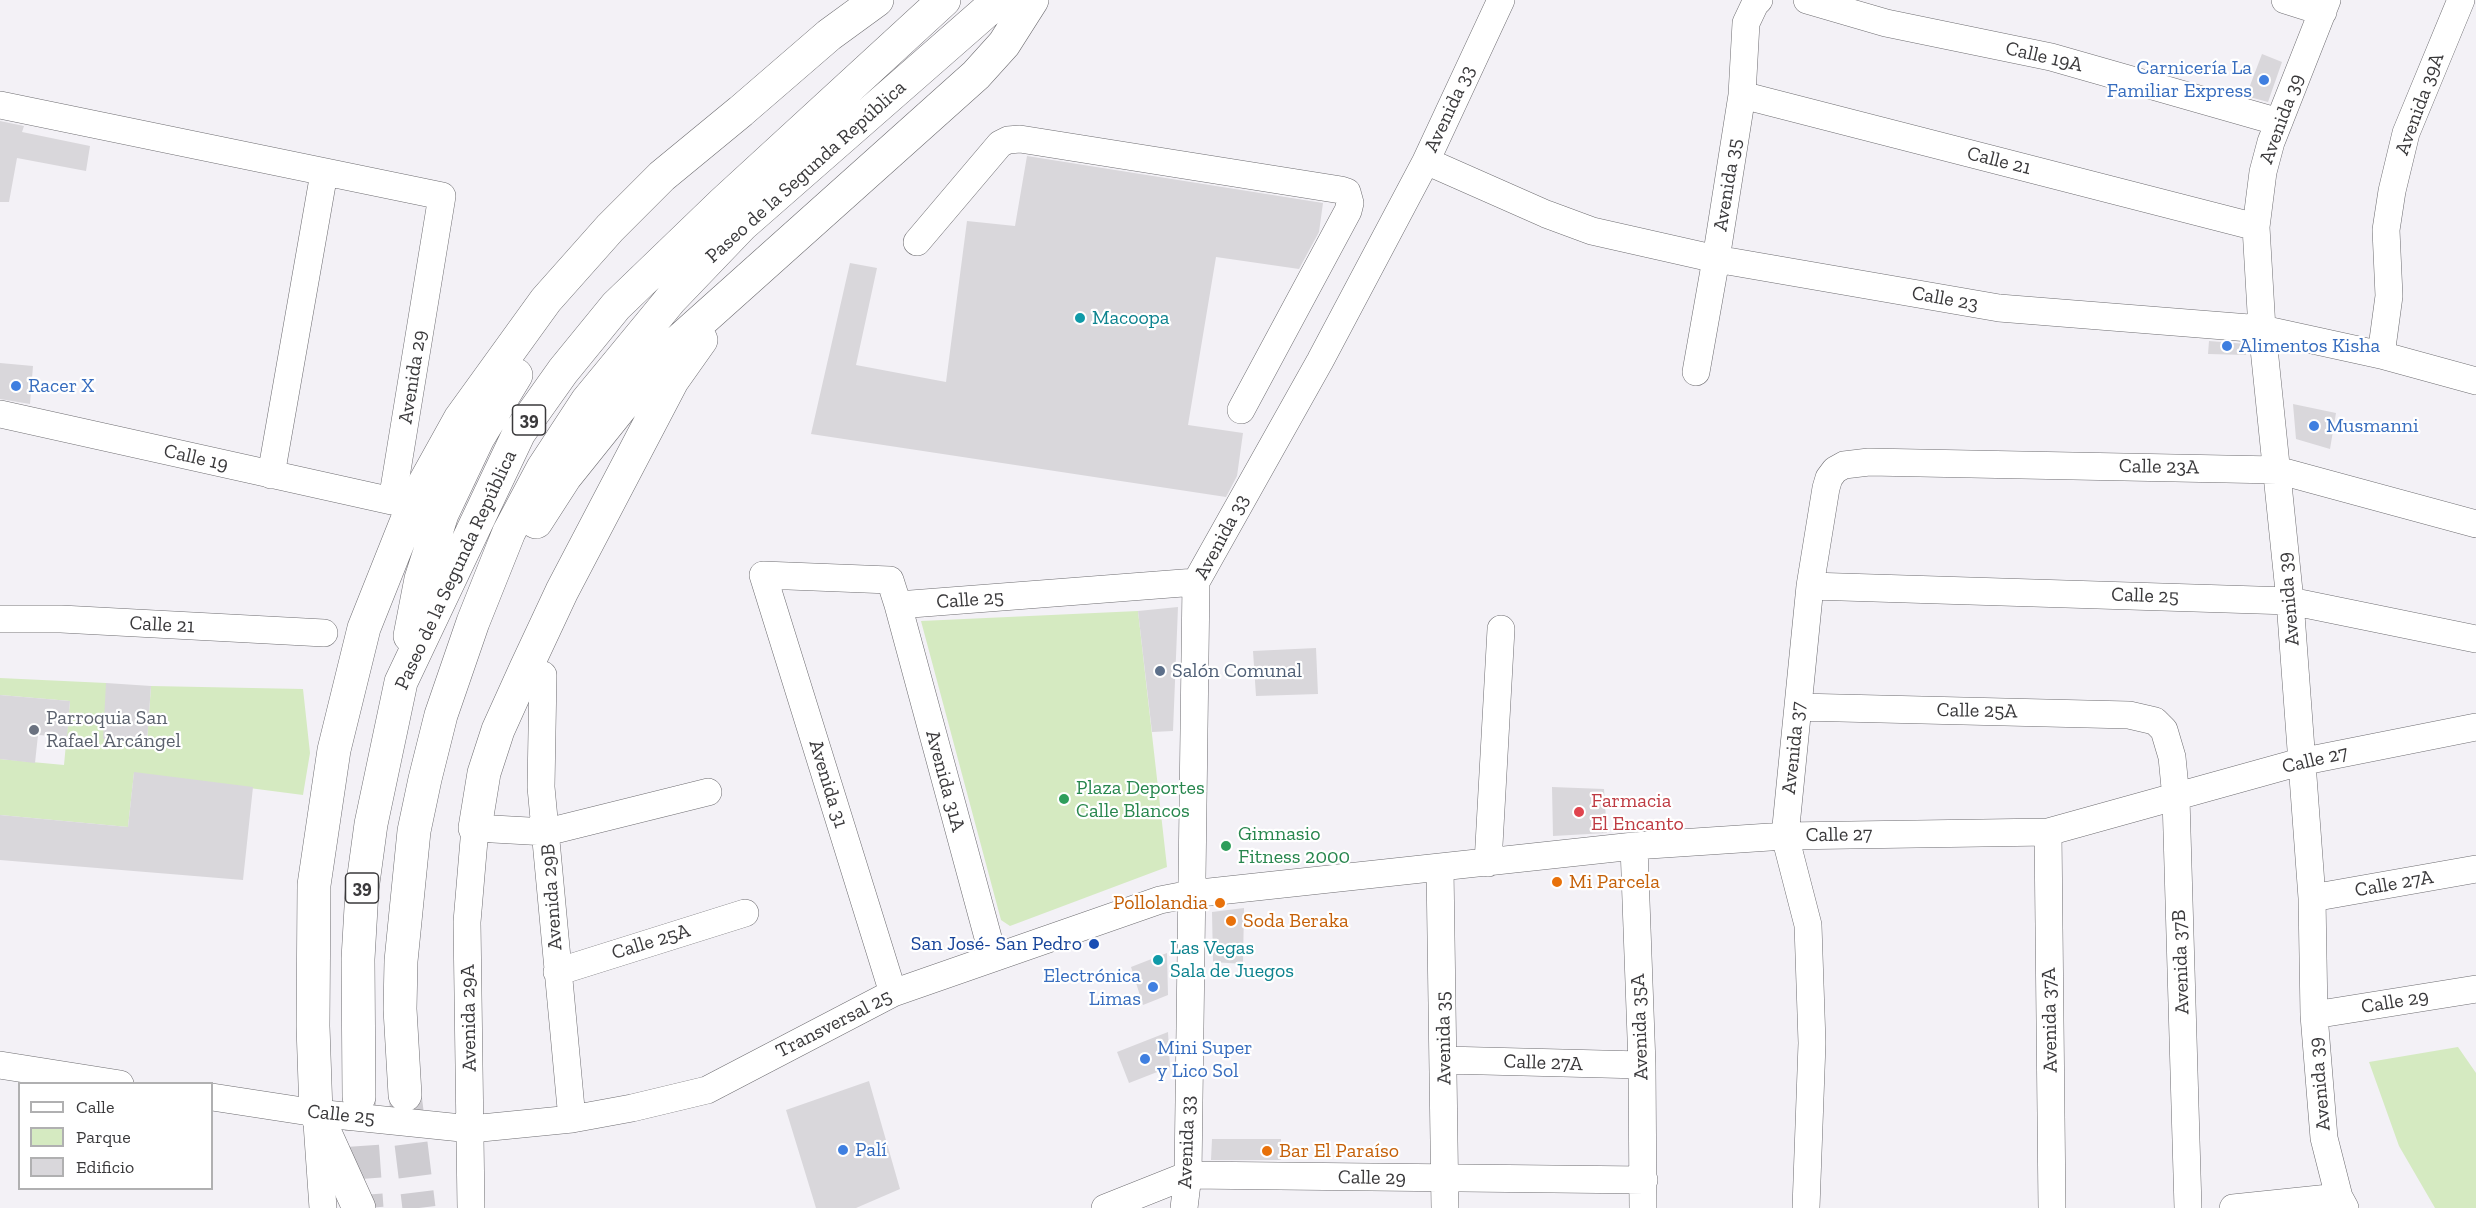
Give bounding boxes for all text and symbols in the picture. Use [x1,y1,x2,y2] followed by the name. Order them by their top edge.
[2003,36,2085,78] street label: Calle 19A
[2390,50,2450,158] street label: Avenida 39A
[2107,56,2252,103] place label: Carnicería La Familiar Express
[1419,62,1481,156] street label: Avenida 33
[2255,71,2309,167] street label: Avenida 39
[2257,73,2271,87] marker: Carnicería La Familiar Express
[701,76,911,268] street label: Paseo de la Segunda República
[1709,137,1747,233] street label: Avenida 35
[1964,141,2034,181] street label: Calle 21
[1910,281,1980,317] street label: Calle 23
[1092,306,1170,330] place label: Macoopa
[1073,311,1087,325] marker: Macoopa
[394,328,432,426] street label: Avenida 29
[2239,334,2380,358] place label: Alimentos Kisha
[2220,339,2234,353] marker: Alimentos Kisha
[28,374,94,398] place label: Racer X
[9,379,23,393] marker: Racer X
[512,405,546,435] road number: 39
[2326,414,2419,438] place label: Musmanni
[2307,419,2321,433] marker: Musmanni
[161,439,231,477] street label: Calle 19
[390,446,522,694] street label: Paseo de la Segunda República
[2119,454,2199,480] street label: Calle 23A
[1190,490,1254,584] street label: Avenida 33
[2273,551,2305,647] street label: Avenida 39
[2111,583,2179,609] street label: Calle 25
[935,586,1005,614] street label: Calle 25
[129,611,195,639] street label: Calle 21
[1172,659,1302,683] place label: Salón Comunal
[1153,664,1167,678] marker: Salón Comunal
[1936,698,2018,724] street label: Calle 25A
[1777,701,1811,795] street label: Avenida 37
[46,706,181,753] place label: Parroquia San Rafael Arcángel
[27,723,41,737] marker: Parroquia San Rafael Arcángel
[920,728,970,834] street label: Avenida 31A
[803,737,853,831] street label: Avenida 31
[2280,741,2350,779] street label: Calle 27
[1076,776,1205,823] place label: Plaza Deportes Calle Blancos
[1591,789,1684,836] place label: Farmacia El Encanto
[1057,792,1071,806] marker: Plaza Deportes Calle Blancos
[1572,805,1586,819] marker: Farmacia El Encanto
[1238,822,1350,869] place label: Gimnasio Fitness 2000
[1805,822,1873,848] street label: Calle 27
[1219,839,1233,853] marker: Gimnasio Fitness 2000
[536,843,568,951] street label: Avenida 29B
[2353,865,2435,903] street label: Calle 27A
[1569,870,1660,894] place label: Mi Parcela
[346,873,378,903] road number: 39
[1550,875,1564,889] marker: Mi Parcela
[1113,891,1208,915] place label: Pollolandia
[1213,896,1227,910] marker: Pollolandia
[1243,909,1349,933] place label: Soda Beraka
[2167,909,2195,1015] street label: Avenida 37B
[1224,914,1238,928] marker: Soda Beraka
[609,919,693,965] street label: Calle 25A
[911,932,1082,956] place label: San José- San Pedro
[1170,936,1294,983] place label: Las Vegas Sala de Juegos
[1087,937,1101,951] marker: San José- San Pedro
[1151,953,1165,967] marker: Las Vegas Sala de Juegos
[456,964,482,1072] street label: Avenida 29A
[1043,964,1141,1011] place label: Electrónica Limas
[2037,967,2063,1073] street label: Avenida 37A
[1626,973,1654,1081] street label: Avenida 35A
[1146,980,1160,994] marker: Electrónica Limas
[772,985,896,1063] street label: Transversal 25
[2360,985,2430,1019] street label: Calle 29
[1431,991,1457,1085] street label: Avenida 35
[1157,1036,1253,1083] place label: Mini Super y Lico Sol
[2304,1036,2336,1132] street label: Avenida 39
[1503,1050,1583,1076] street label: Calle 27A
[1138,1052,1152,1066] marker: Mini Super y Lico Sol
[18,1082,213,1190] legend
[1173,1095,1201,1189] street label: Avenida 33
[76,1096,114,1118] text: Calle
[306,1100,376,1130] street label: Calle 25
[76,1126,131,1148] text: Parque
[855,1138,887,1162] place label: Palí
[1279,1139,1399,1163] place label: Bar El Paraíso
[836,1143,850,1157] marker: Palí
[1260,1144,1274,1158] marker: Bar El Paraíso
[76,1156,134,1178] text: Edificio
[1338,1165,1406,1191] street label: Calle 29

